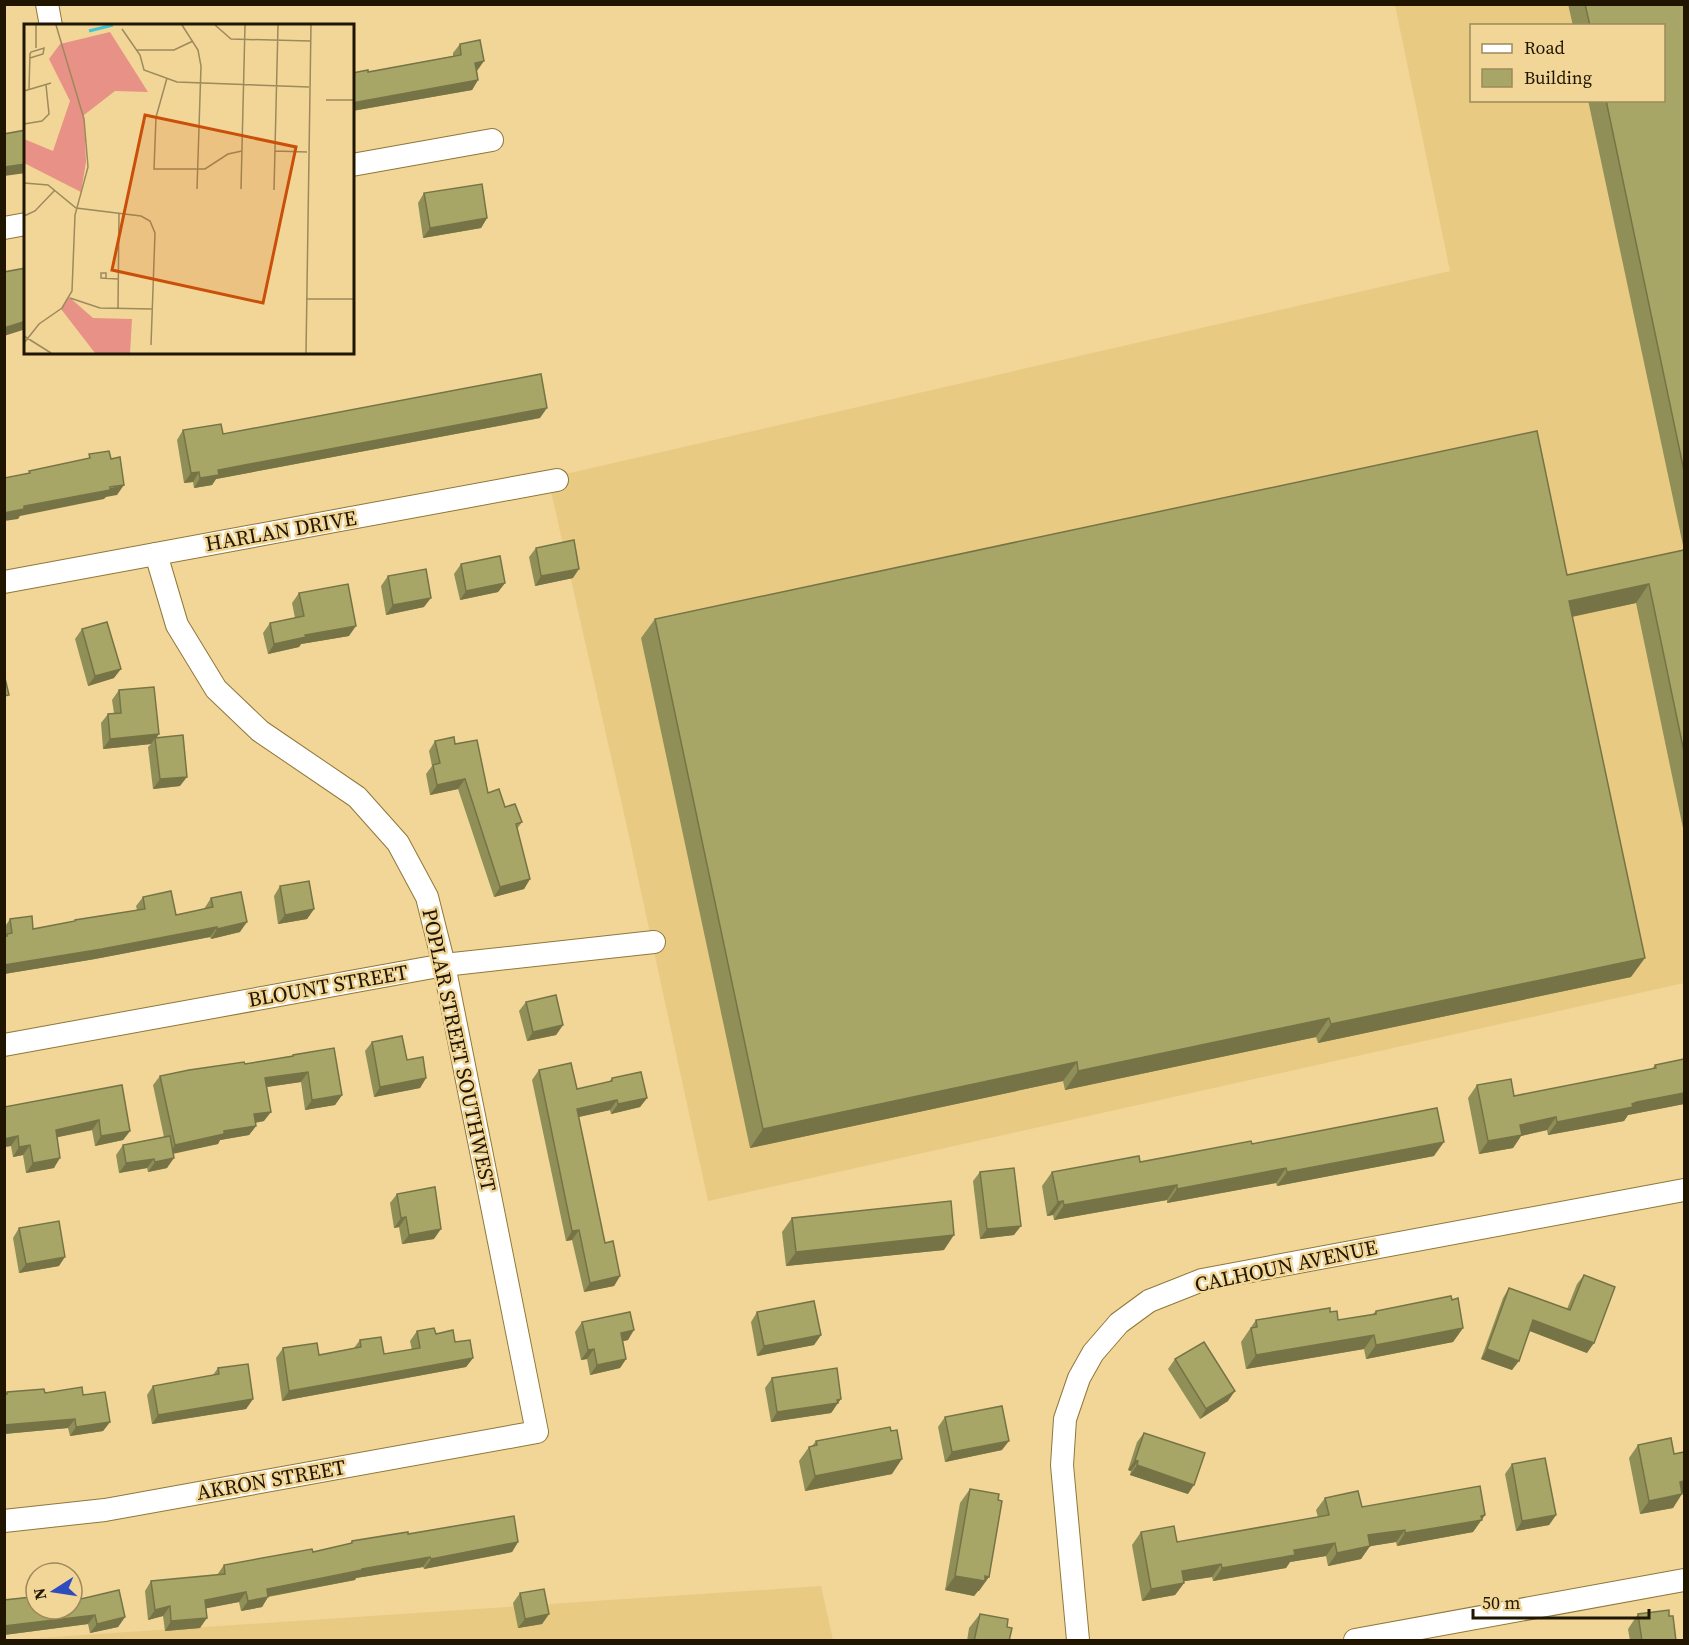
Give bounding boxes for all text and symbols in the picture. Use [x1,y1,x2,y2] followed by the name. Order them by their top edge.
[24,24,354,354] inset map
[1470,24,1665,102] legend
[1524,35,1565,60] text: Road
[1524,65,1592,90] text: Building
[203,503,359,558] street label: HARLAN DRIVE
[415,906,504,1194] street label: POPLAR STREET SOUTHWEST
[246,957,410,1014] street label: BLOUNT STREET
[1192,1232,1380,1299] street label: CALHOUN AVENUE
[194,1452,348,1507] street label: AKRON STREET
[24,1561,84,1621] north arrow
[1473,1582,1648,1620] scale bar
[27,1586,51,1602] text: N
[1482,1590,1520,1615] text: 50 m

